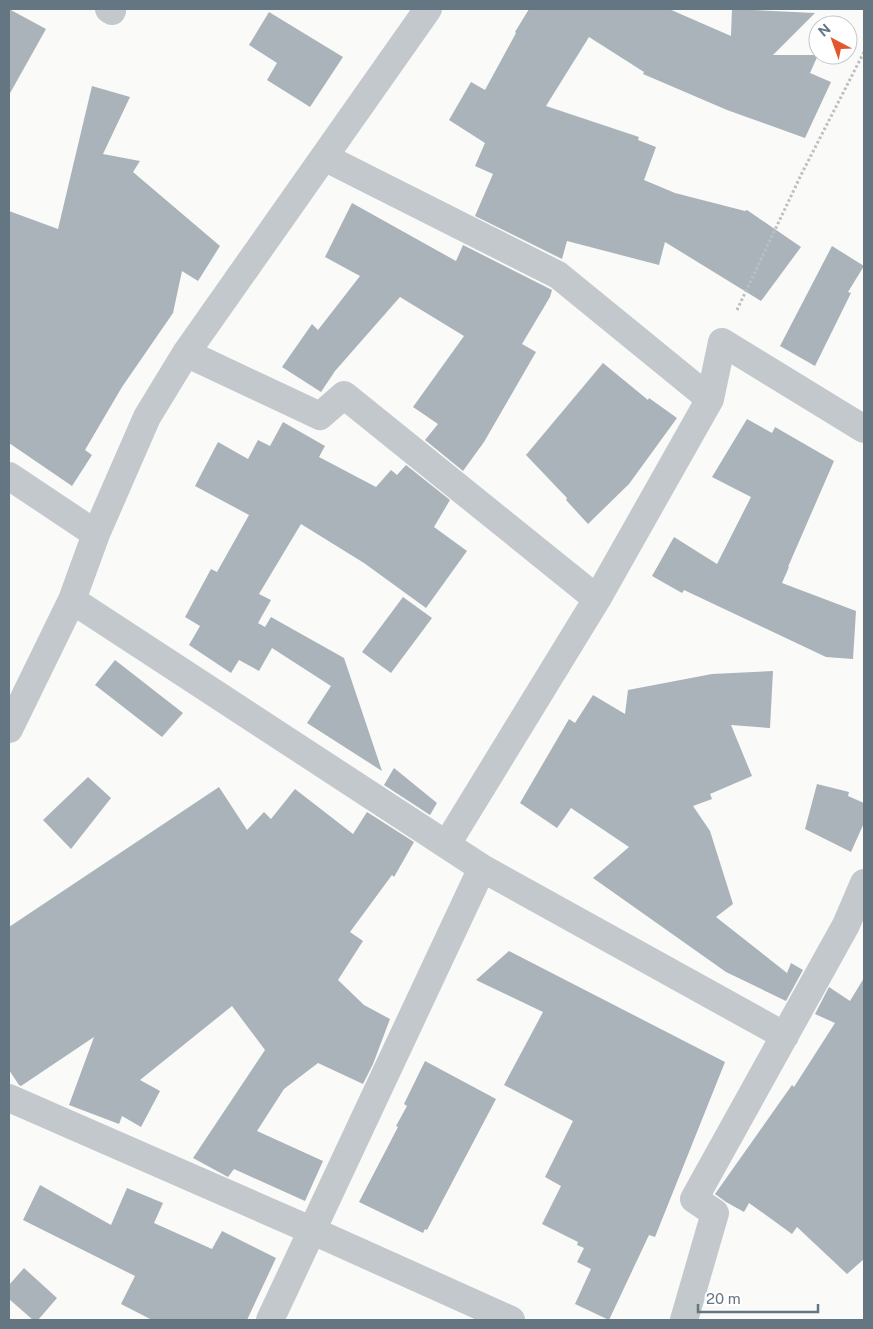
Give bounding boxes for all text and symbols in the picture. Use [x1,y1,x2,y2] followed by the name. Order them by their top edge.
[808,15,858,65] north arrow
[815,21,834,40] text: N
[698,1282,818,1314] scale bar
[706,1290,741,1307] text: 20 m

